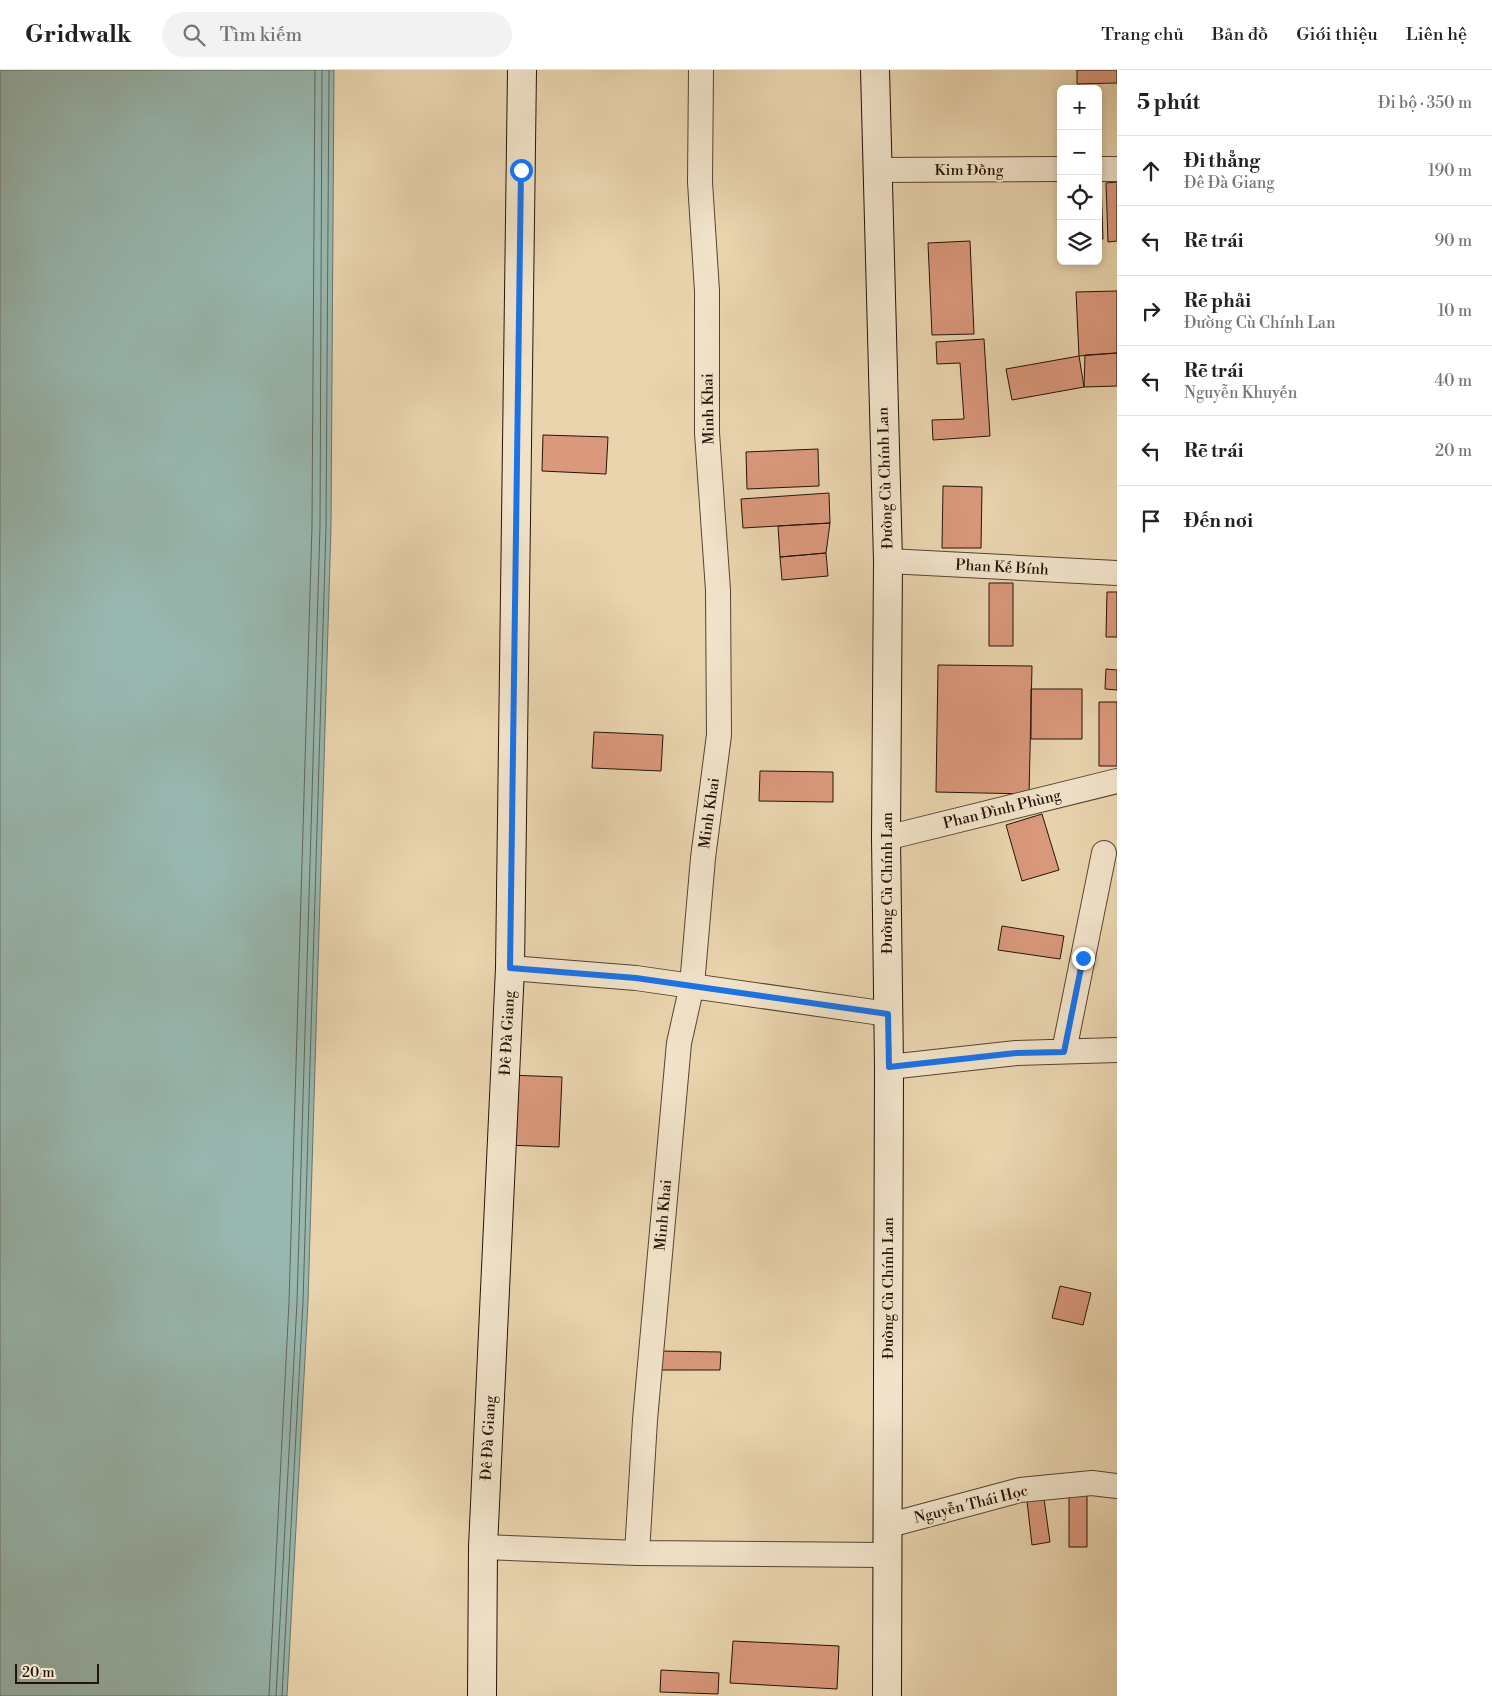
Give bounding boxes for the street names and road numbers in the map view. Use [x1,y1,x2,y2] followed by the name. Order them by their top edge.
[935,161,1004,180] street label: Kim Đồng
[698,373,719,445] street label: Minh Khai
[874,407,897,549] street label: Đường Cù Chính Lan
[955,556,1049,579] street label: Phan Kế Bính
[695,776,724,850] street label: Minh Khai
[941,786,1063,833] street label: Phan Đình Phùng
[878,812,897,954] street label: Đường Cù Chính Lan
[496,990,519,1076] street label: Đê Đà Giang
[651,1179,676,1252] street label: Minh Khai
[879,1217,898,1359] street label: Đường Cù Chính Lan
[477,1395,500,1481] street label: Đê Đà Giang
[912,1481,1030,1528] street label: Nguyễn Thái Học

